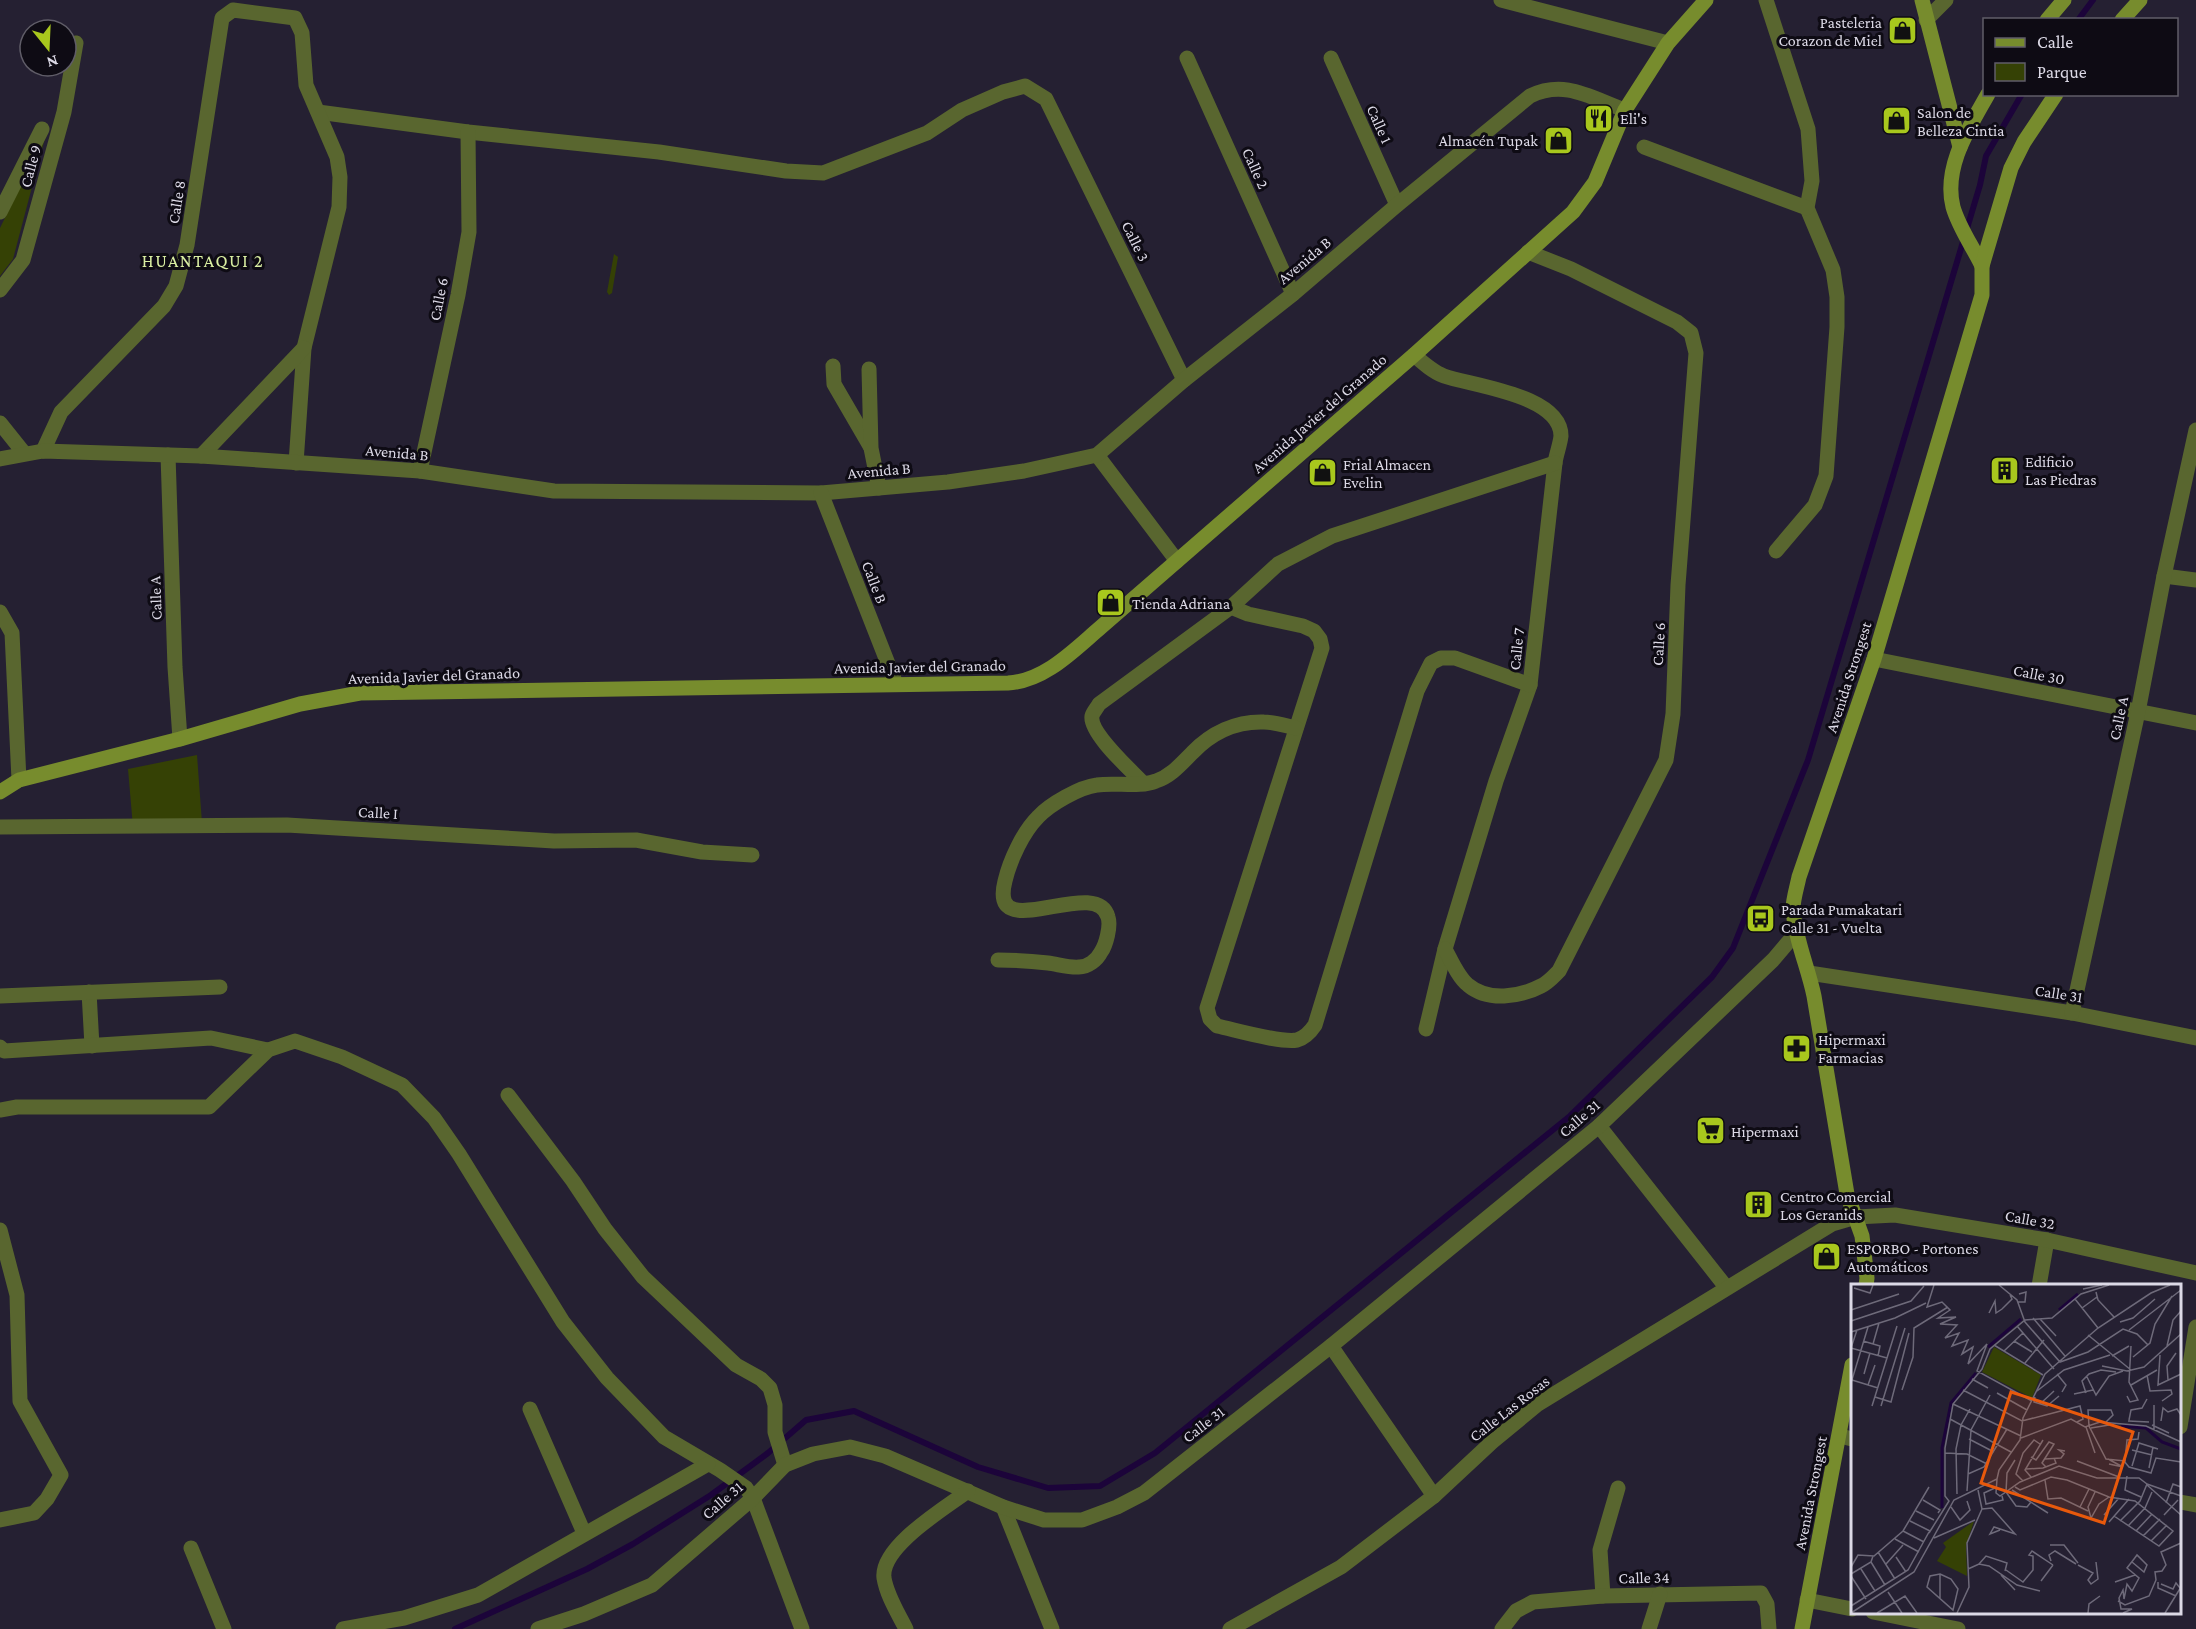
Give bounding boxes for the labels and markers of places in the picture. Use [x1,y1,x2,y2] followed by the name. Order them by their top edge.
[1778,14,1883,49] place label: Pasteleria Corazon de Miel
[1887,15,1919,47] shop icon: Pasteleria Corazon de Miel
[1583,102,1615,134] restaurant icon: Eli's
[1917,104,2005,139] place label: Salon de Belleza Cintia
[1880,105,1912,137] shop icon: Salon de Belleza Cintia
[1620,110,1647,127] place label: Eli's
[1543,124,1575,156] shop icon: Almacén Tupak
[1439,132,1538,150] place label: Almacén Tupak
[2025,453,2096,488] place label: Edificio Las Piedras
[1988,454,2020,486] building icon: Edificio Las Piedras
[1343,456,1431,491] place label: Frial Almacen Evelin
[1306,457,1338,489] shop icon: Frial Almacen Evelin
[1095,587,1127,619] shop icon: Tienda Adriana
[1132,595,1231,612] place label: Tienda Adriana
[1781,901,1902,936] place label: Parada Pumakatari Calle 31 - Vuelta
[1744,902,1776,934] bus stop icon: Parada Pumakatari Calle 31 - Vuelta
[1818,1031,1886,1066] place label: Hipermaxi Farmacias
[1781,1032,1813,1064] pharmacy icon: Hipermaxi Farmacias
[1694,1115,1726,1147] supermarket icon: Hipermaxi
[1731,1123,1799,1141] place label: Hipermaxi
[1780,1188,1892,1223] place label: Centro Comercial Los Geranids
[1743,1189,1775,1221] building icon: Centro Comercial Los Geranids
[1847,1240,1978,1275] place label: ESPORBO - Portones Automáticos
[1810,1241,1842,1273] shop icon: ESPORBO - Portones Automáticos

